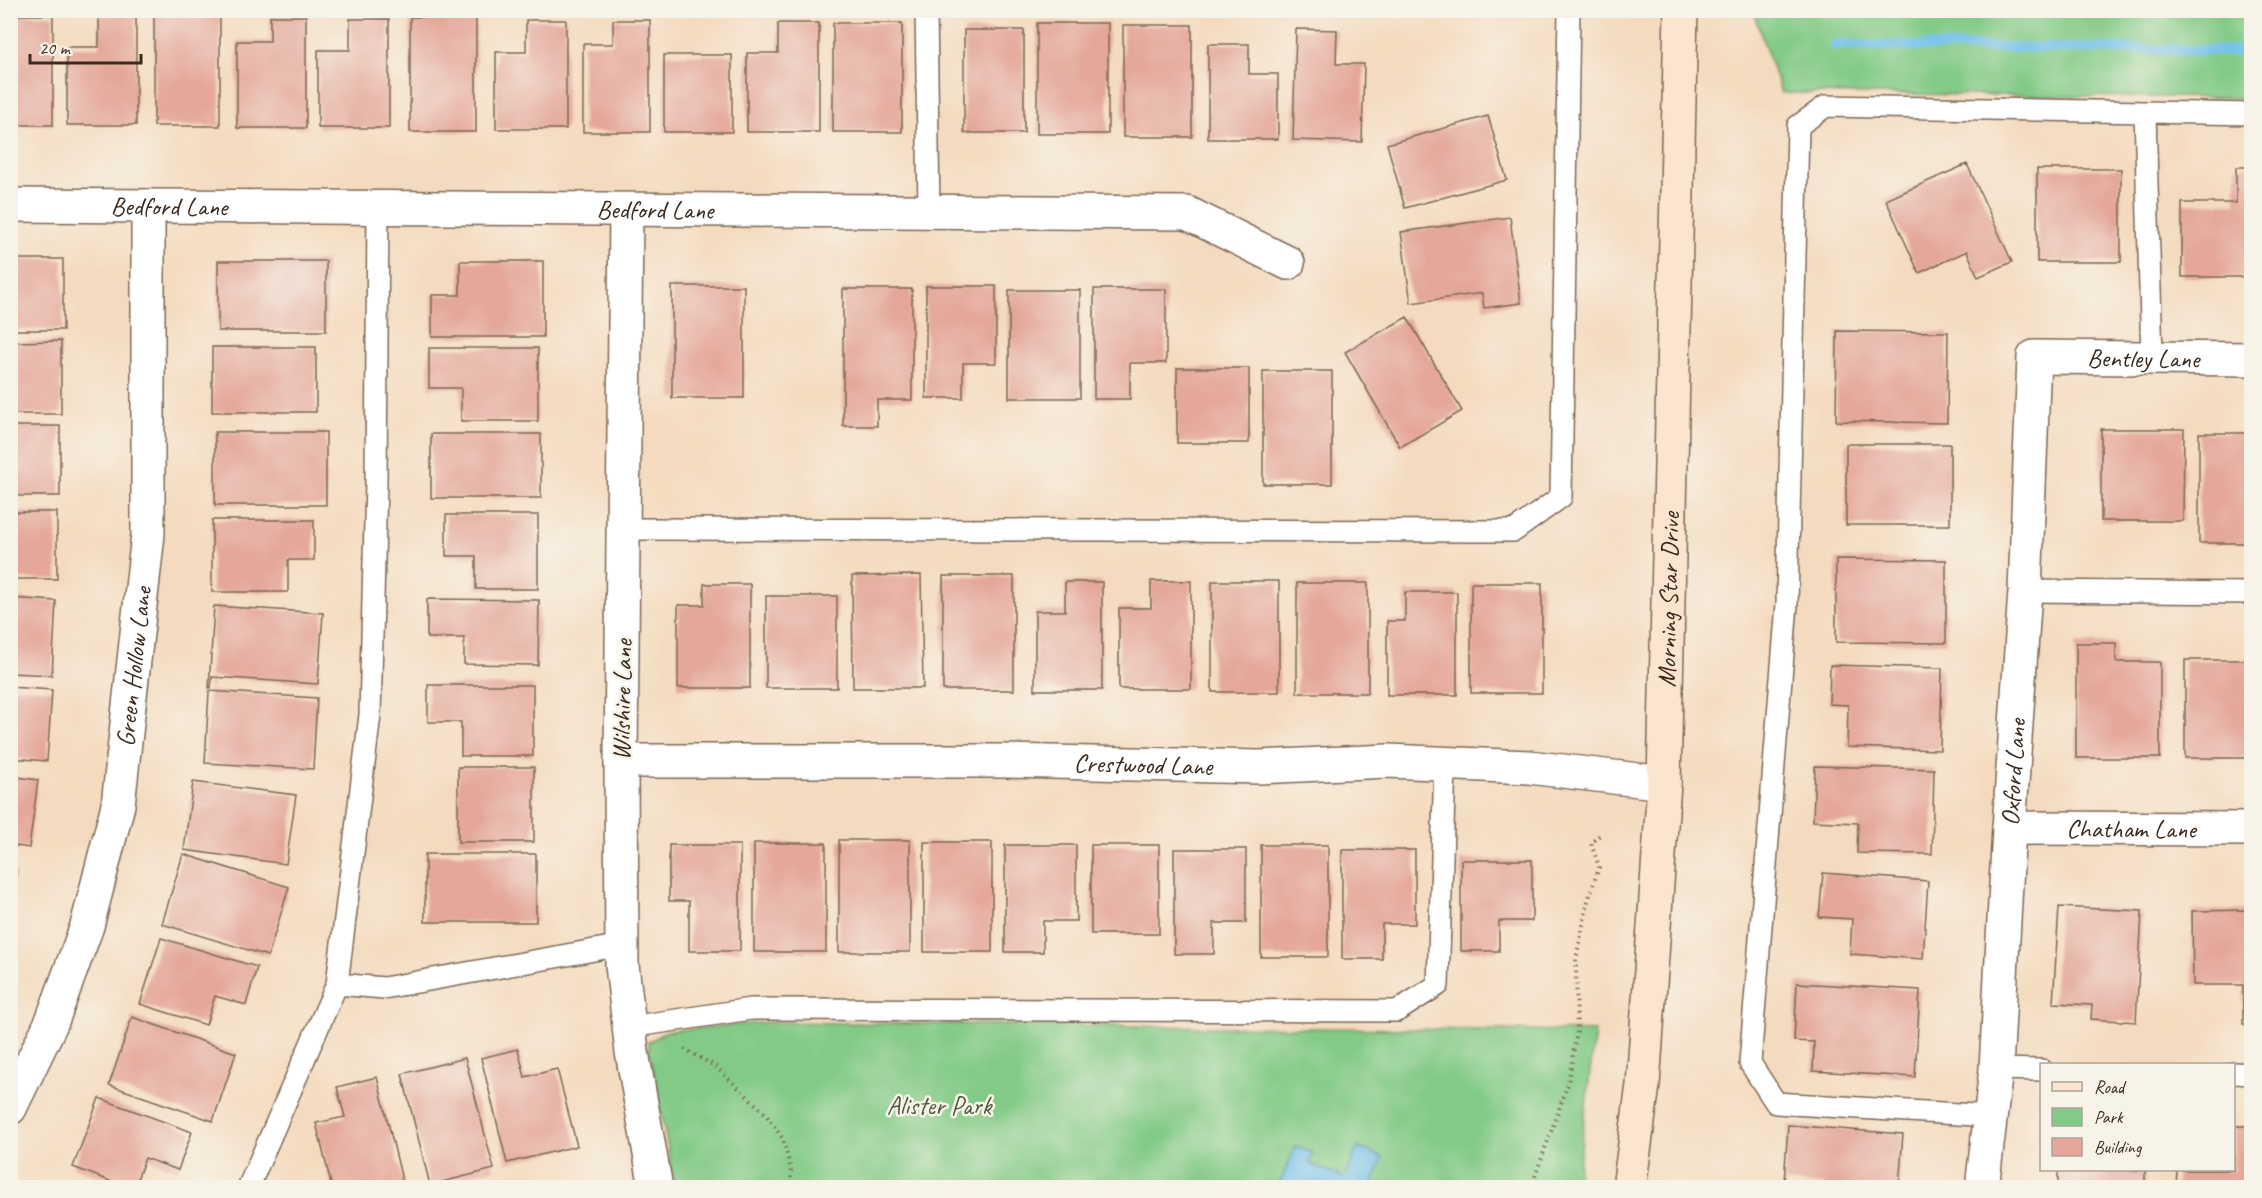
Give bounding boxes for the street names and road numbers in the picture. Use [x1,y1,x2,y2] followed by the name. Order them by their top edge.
[111,189,230,223] street label: Bedford Lane
[596,192,716,226] street label: Bedford Lane
[2087,341,2202,375] street label: Bentley Lane
[1650,510,1686,688] street label: Morning Star Drive
[108,584,159,748] street label: Green Hollow Lane
[604,638,640,761] street label: Wilshire Lane
[1993,716,2033,827] street label: Oxford Lane
[1073,746,1214,782] street label: Crestwood Lane
[2066,812,2198,845] street label: Chatham Lane

